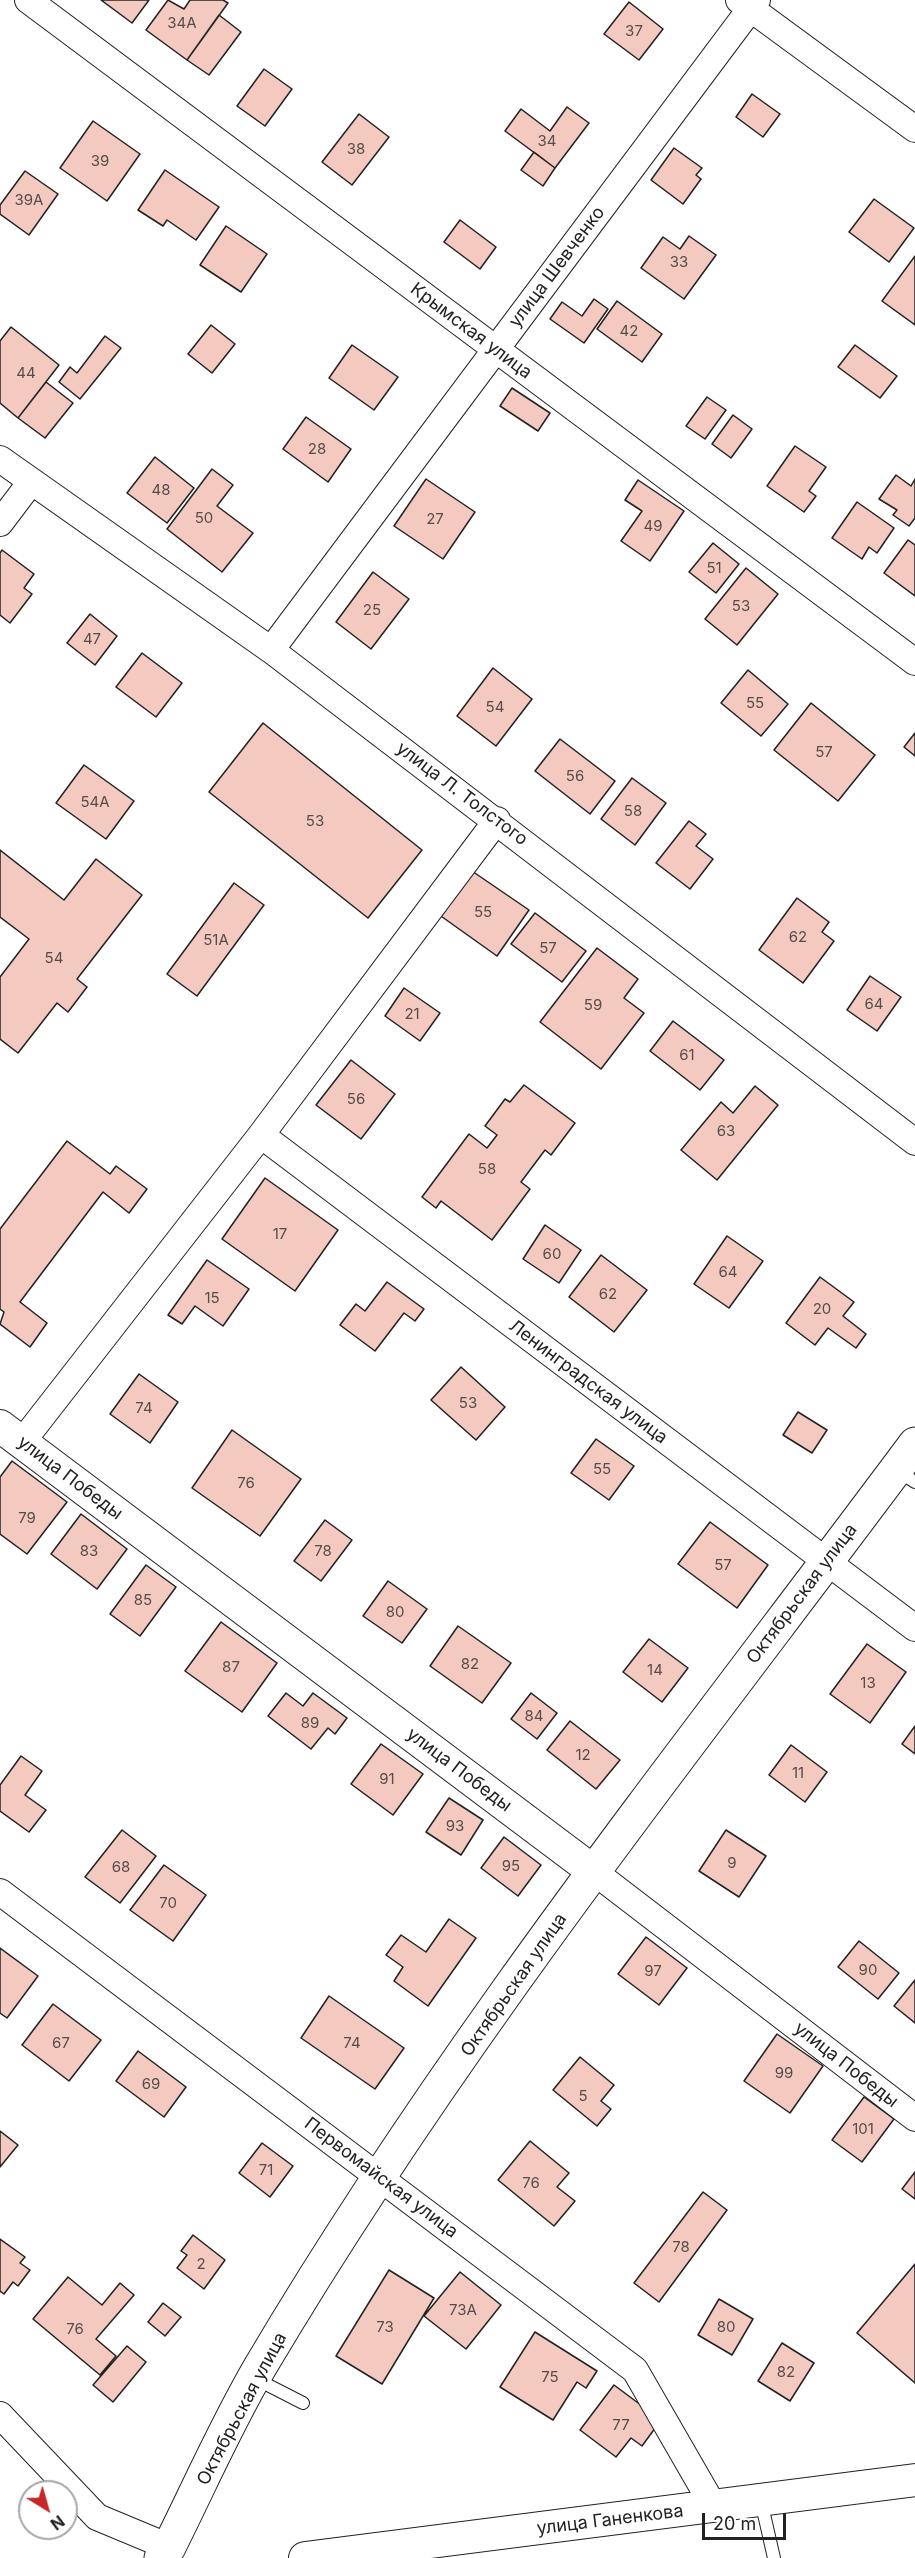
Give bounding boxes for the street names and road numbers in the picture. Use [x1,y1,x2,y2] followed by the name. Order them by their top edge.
[505,202,609,332] street label: улица Шевченко
[406,278,536,384] street label: Крымская улица
[392,738,532,850] street label: улица Л. Толстого
[504,1315,672,1449] street label: Ленинградская улица
[13,1431,127,1525] street label: улица Победы
[742,1520,862,1668] street label: Октябрьская улица
[402,1723,516,1817] street label: улица Победы
[456,1909,572,2061] street label: Октябрьская улица
[790,2018,902,2112] street label: улица Победы
[300,2113,462,2243] street label: Первомайская улица
[193,2329,291,2489] street label: Октябрьская улица
[535,2500,685,2540] street label: улица Ганенкова

